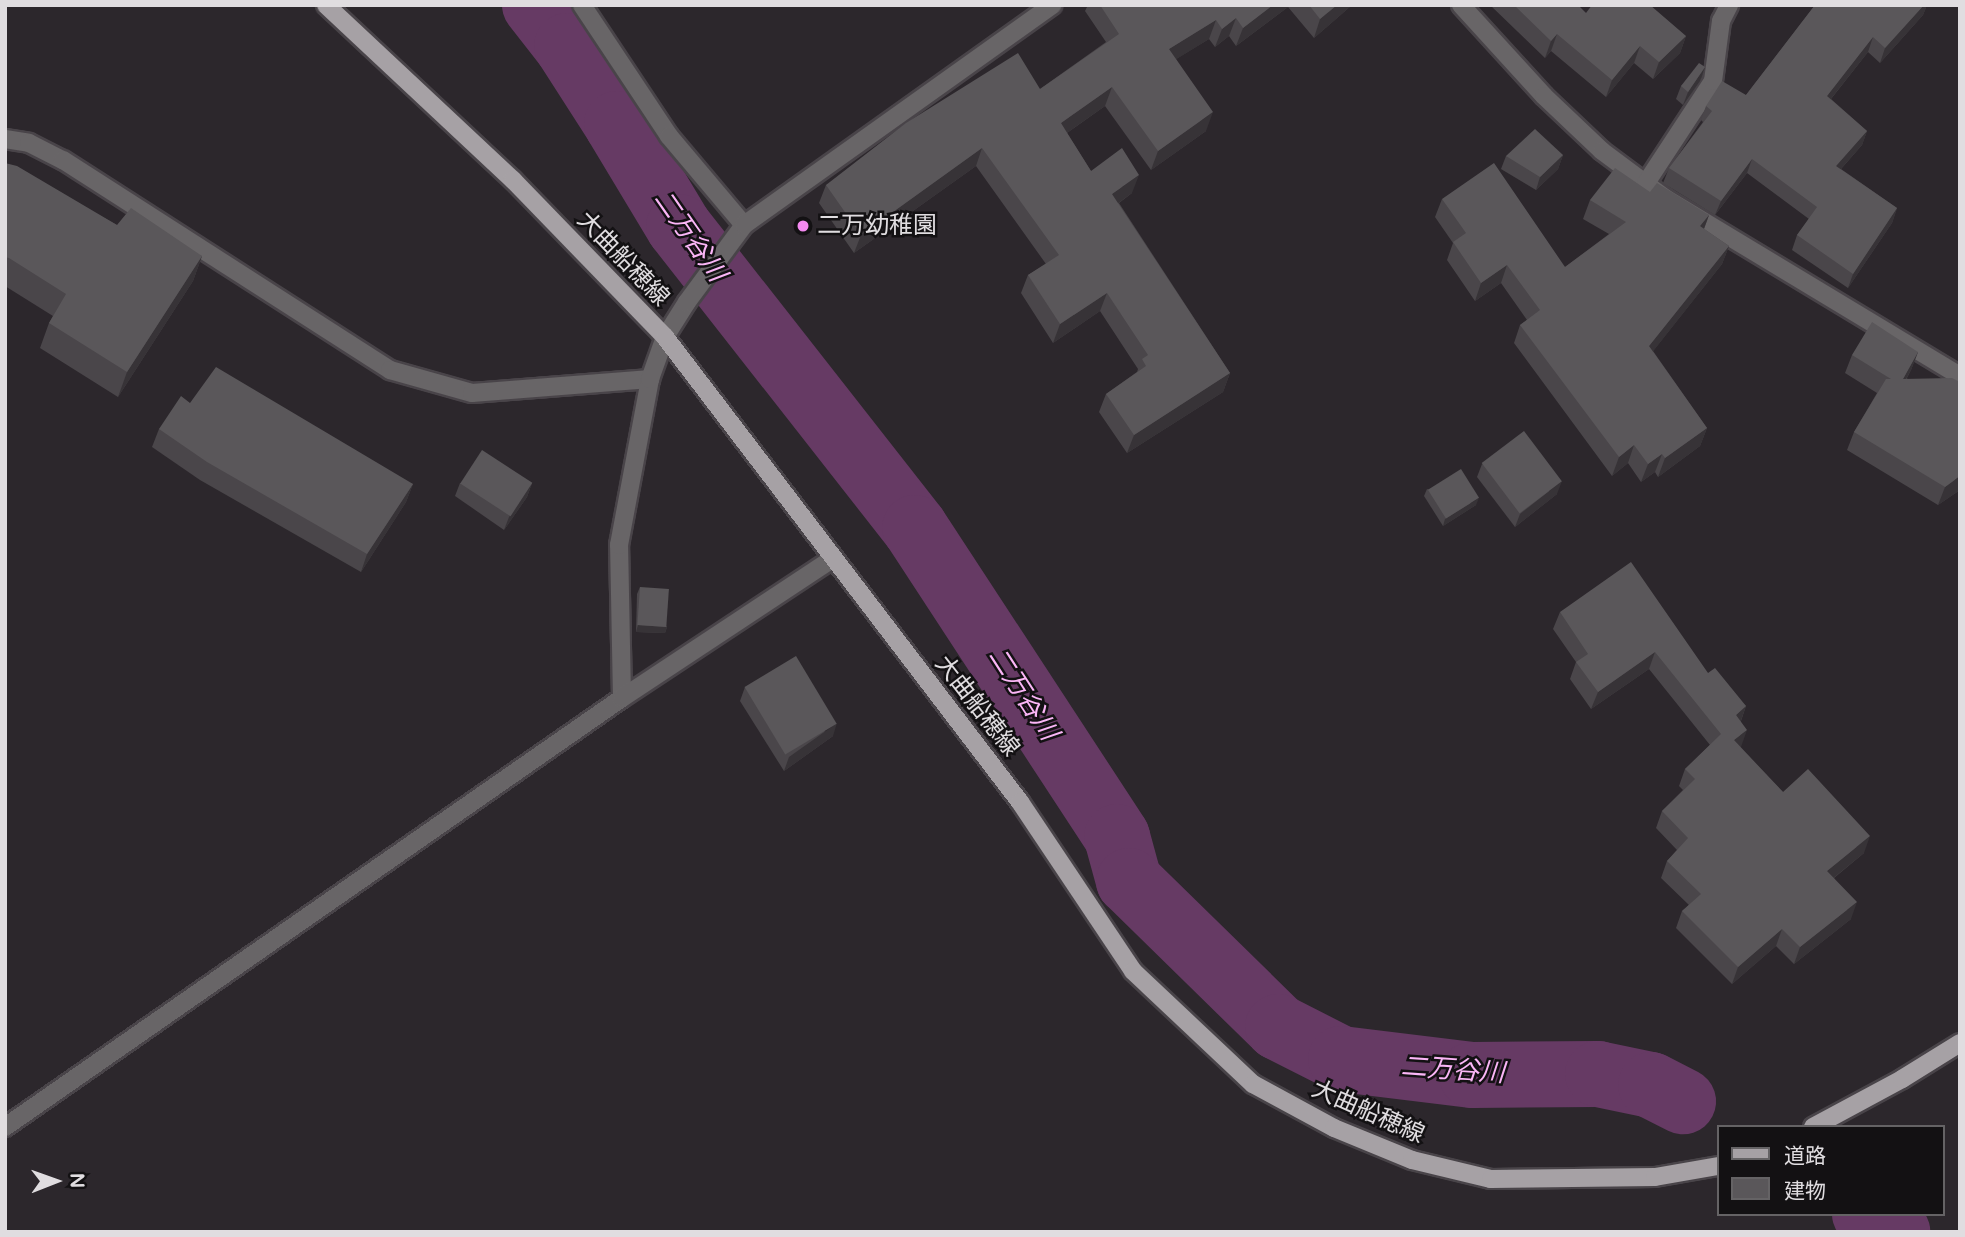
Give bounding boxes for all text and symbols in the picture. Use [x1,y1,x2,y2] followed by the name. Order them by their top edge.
[647,184,733,288] water label: 二万谷川
[571,206,675,312] street label: 大曲船穂線
[817,212,937,240] place label: 二万幼稚園
[795,218,811,234] marker: 二万幼稚園
[982,642,1064,746] water label: 二万谷川
[929,650,1025,762] street label: 大曲船穂線
[1400,1051,1506,1089] water label: 二万谷川
[1307,1074,1429,1150] street label: 大曲船穂線
[1716,1125,1944,1216] legend
[1784,1144,1826,1169] text: 道路
[21,1146,91,1216] north arrow
[66,1173,88,1188] text: N
[1784,1179,1826,1204] text: 建物

